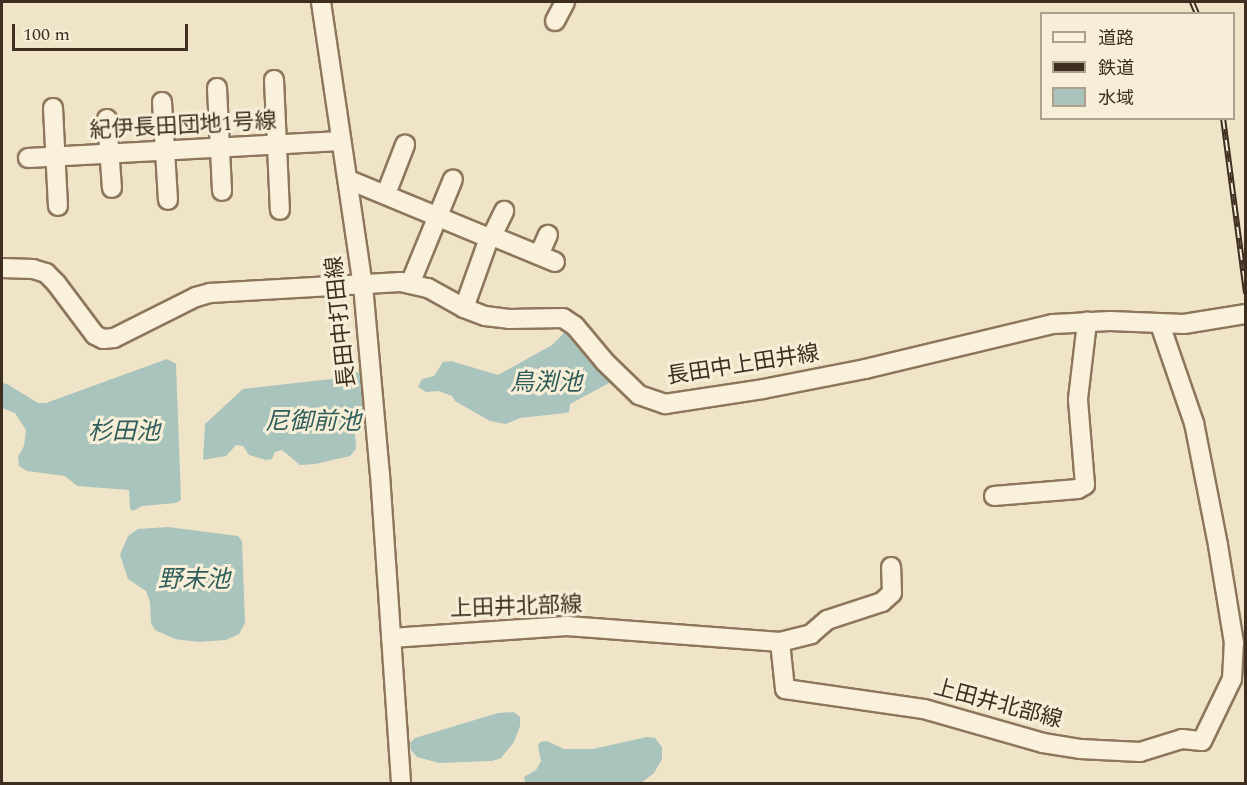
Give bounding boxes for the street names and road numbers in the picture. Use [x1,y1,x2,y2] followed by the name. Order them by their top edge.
[89,108,277,144] street label: 紀伊長田団地1号線
[321,255,361,389] street label: 長田中打田線
[665,340,821,390] street label: 長田中上田井線
[450,592,582,622] street label: 上田井北部線
[931,674,1065,734] street label: 上田井北部線

